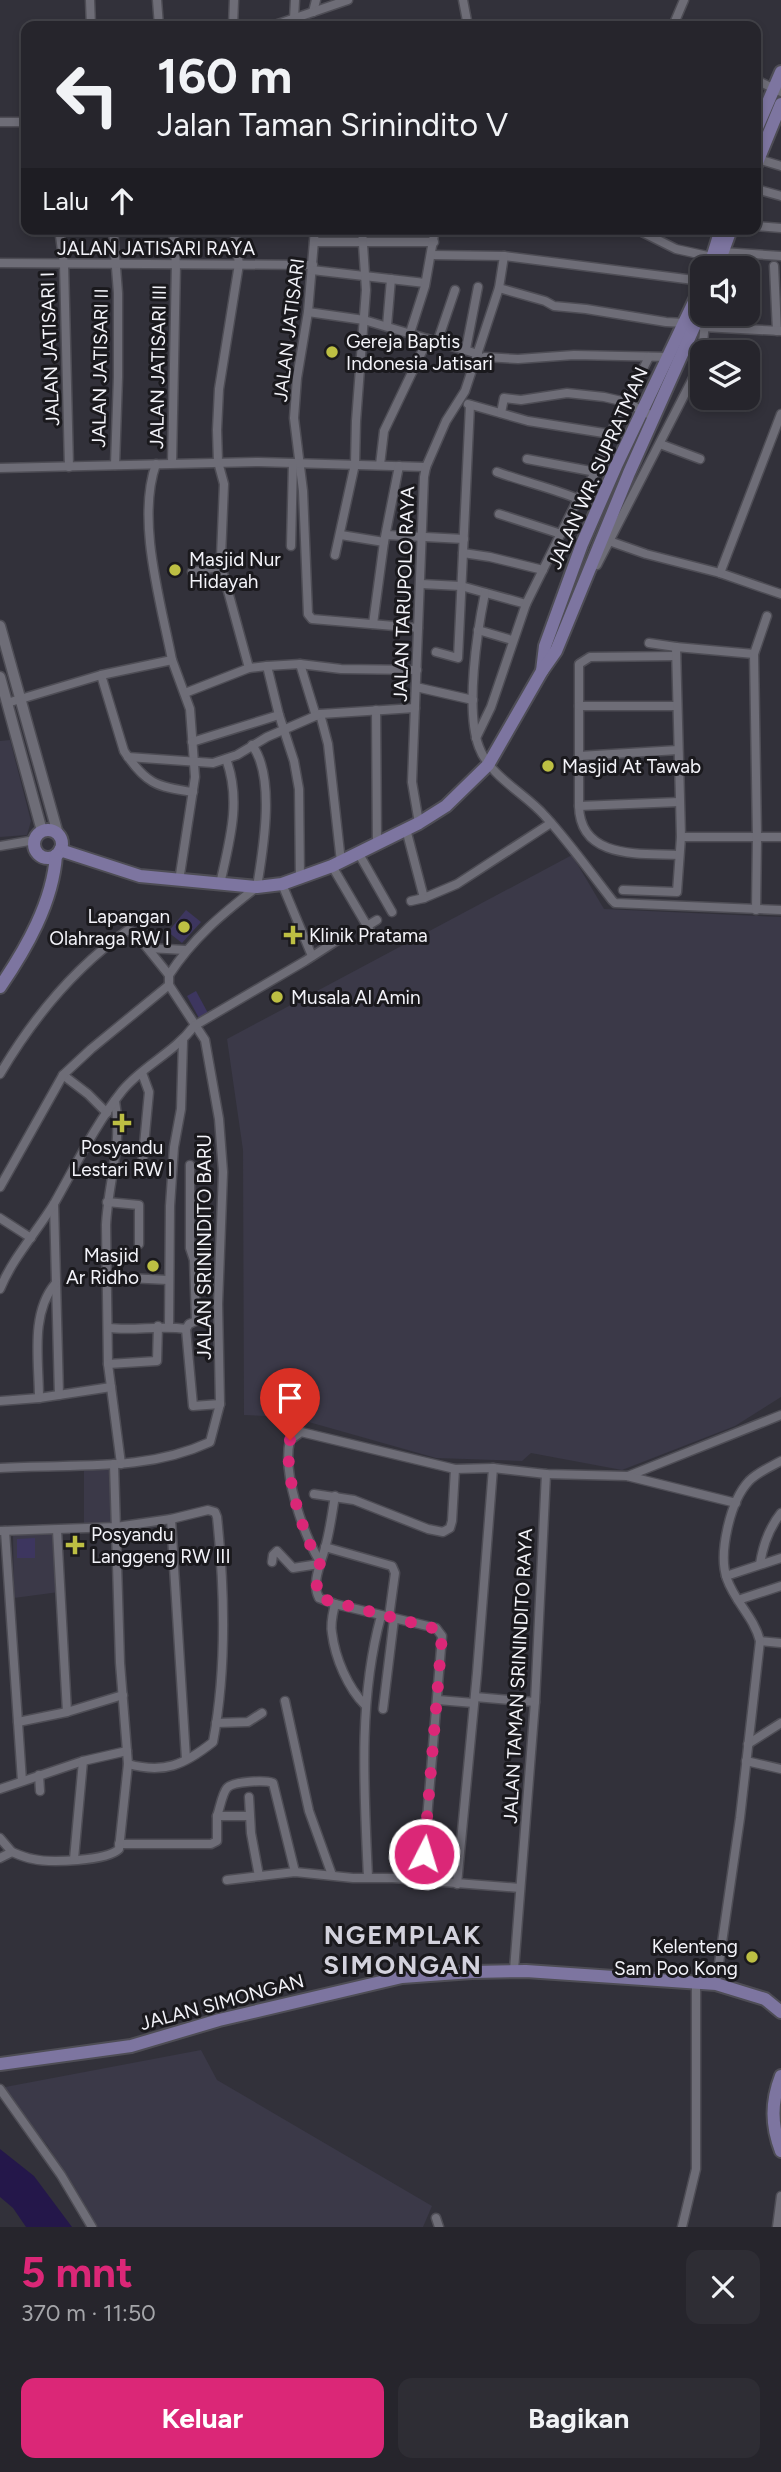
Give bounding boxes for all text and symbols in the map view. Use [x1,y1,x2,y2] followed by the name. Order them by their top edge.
[157,46,292,105] text: 160 m
[42,49,133,140] icon: left
[157,106,508,144] text: Jalan Taman Srinindito V
[103,182,141,220] icon: ahead
[42,185,89,217] text: Lalu
[57,237,255,260] street label: JALAN JATISARI RAYA
[690,256,760,410] map controls
[690,256,760,326] button: sound
[269,257,309,403] street label: JALAN JATISARI
[36,272,64,426] street label: JALAN JATISARI I
[145,285,171,449] street label: JALAN JATISARI III
[87,288,113,448] street label: JALAN JATISARI II
[346,330,493,375] place label: Gereja Baptis Indonesia Jatisari
[690,340,760,410] button: layers
[324,344,340,360] marker: Gereja Baptis Indonesia Jatisari
[543,364,653,572] street label: JALAN WR. SUPRATMAN
[389,486,419,702] street label: JALAN TARUPOLO RAYA
[189,548,281,593] place label: Masjid Nur Hidayah
[167,562,183,578] marker: Masjid Nur Hidayah
[562,755,701,778] place label: Masjid At Tawab
[540,758,556,774] marker: Masjid At Tawab
[49,905,170,950] place label: Lapangan Olahraga RW I
[176,919,192,935] marker: Lapangan Olahraga RW I
[309,924,428,947] place label: Klinik Pratama
[283,925,303,945] marker: Klinik Pratama
[291,986,421,1009] place label: Musala Al Amin
[269,989,285,1005] marker: Musala Al Amin
[112,1113,132,1133] marker: Posyandu Lestari RW I
[193,1134,216,1360] street label: JALAN SRININDITO BARU
[71,1136,173,1181] place label: Posyandu Lestari RW I
[66,1244,139,1289] place label: Masjid Ar Ridho
[145,1258,161,1274] marker: Masjid Ar Ridho
[260,1368,320,1440] pin
[271,1379,309,1417] icon: arrive
[91,1523,231,1568] place label: Posyandu Langgeng RW III
[499,1528,537,1824] street label: JALAN TAMAN SRININDITO RAYA
[65,1535,85,1555] marker: Posyandu Langgeng RW III
[387,1817,461,1891] position arrow
[323,1919,483,1981] district label: NGEMPLAK SIMONGAN
[614,1935,738,1980] place label: Kelenteng Sam Poo Kong
[744,1949,760,1965] marker: Kelenteng Sam Poo Kong
[137,1969,307,2035] street label: JALAN SIMONGAN
[21,2247,133,2298] text: 5 mnt
[686,2250,760,2324] button: close
[21,2299,156,2327] text: 370 m · 11:50
[21,2378,384,2458] button: Keluar
[398,2378,760,2458] button: Bagikan

